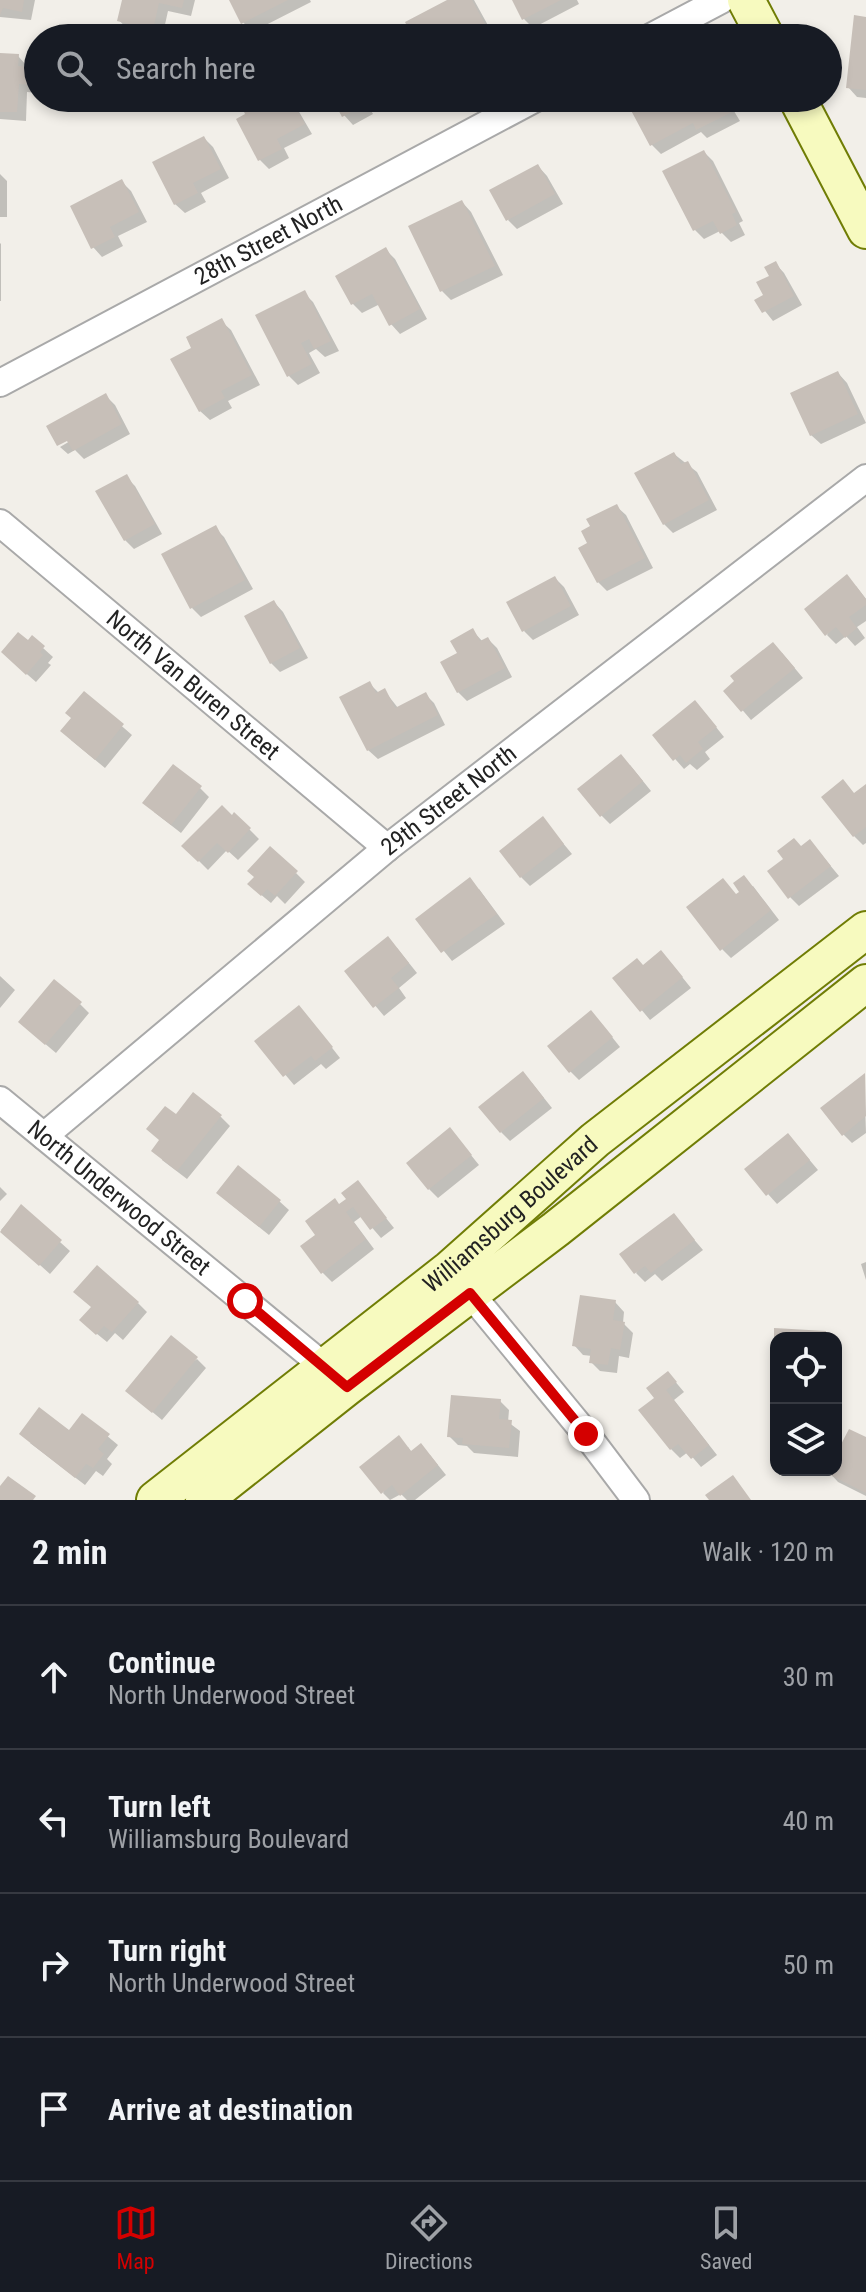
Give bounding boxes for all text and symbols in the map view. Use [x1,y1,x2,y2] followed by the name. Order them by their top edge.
[24,24,842,112] search box
[52,46,96,90] icon: search
[116,51,256,86] text: Search here
[190,190,347,291] street label: 28th Street North
[101,605,285,766] street label: North Van Buren Street
[376,739,522,861] street label: 29th Street North
[22,1115,216,1281] street label: North Underwood Street
[418,1130,603,1299] street label: Williamsburg Boulevard
[227,1283,263,1319] route start
[770,1332,842,1476] map controls
[770,1332,842,1404] button: locate
[770,1404,842,1476] button: layers
[568,1416,604,1452] route end
[32,1532,108,1572] text: 2 min
[702,1537,834,1567] text: Walk · 120 m
[108,1645,215,1680] text: Continue
[32,1655,76,1699] icon: ahead
[783,1662,834,1692] text: 30 m
[108,1680,355,1710] text: North Underwood Street
[108,1789,211,1824] text: Turn left
[32,1799,76,1843] icon: left
[783,1806,834,1836] text: 40 m
[108,1824,349,1854] text: Williamsburg Boulevard
[108,1933,226,1968] text: Turn right
[32,1943,76,1987] icon: right
[783,1950,834,1980] text: 50 m
[108,1968,355,1998] text: North Underwood Street
[32,2087,76,2131] icon: arrive
[108,2092,353,2127] text: Arrive at destination
[114,2201,158,2274] tab: Map
[385,2201,473,2274] tab: Directions
[700,2201,752,2274] tab: Saved

